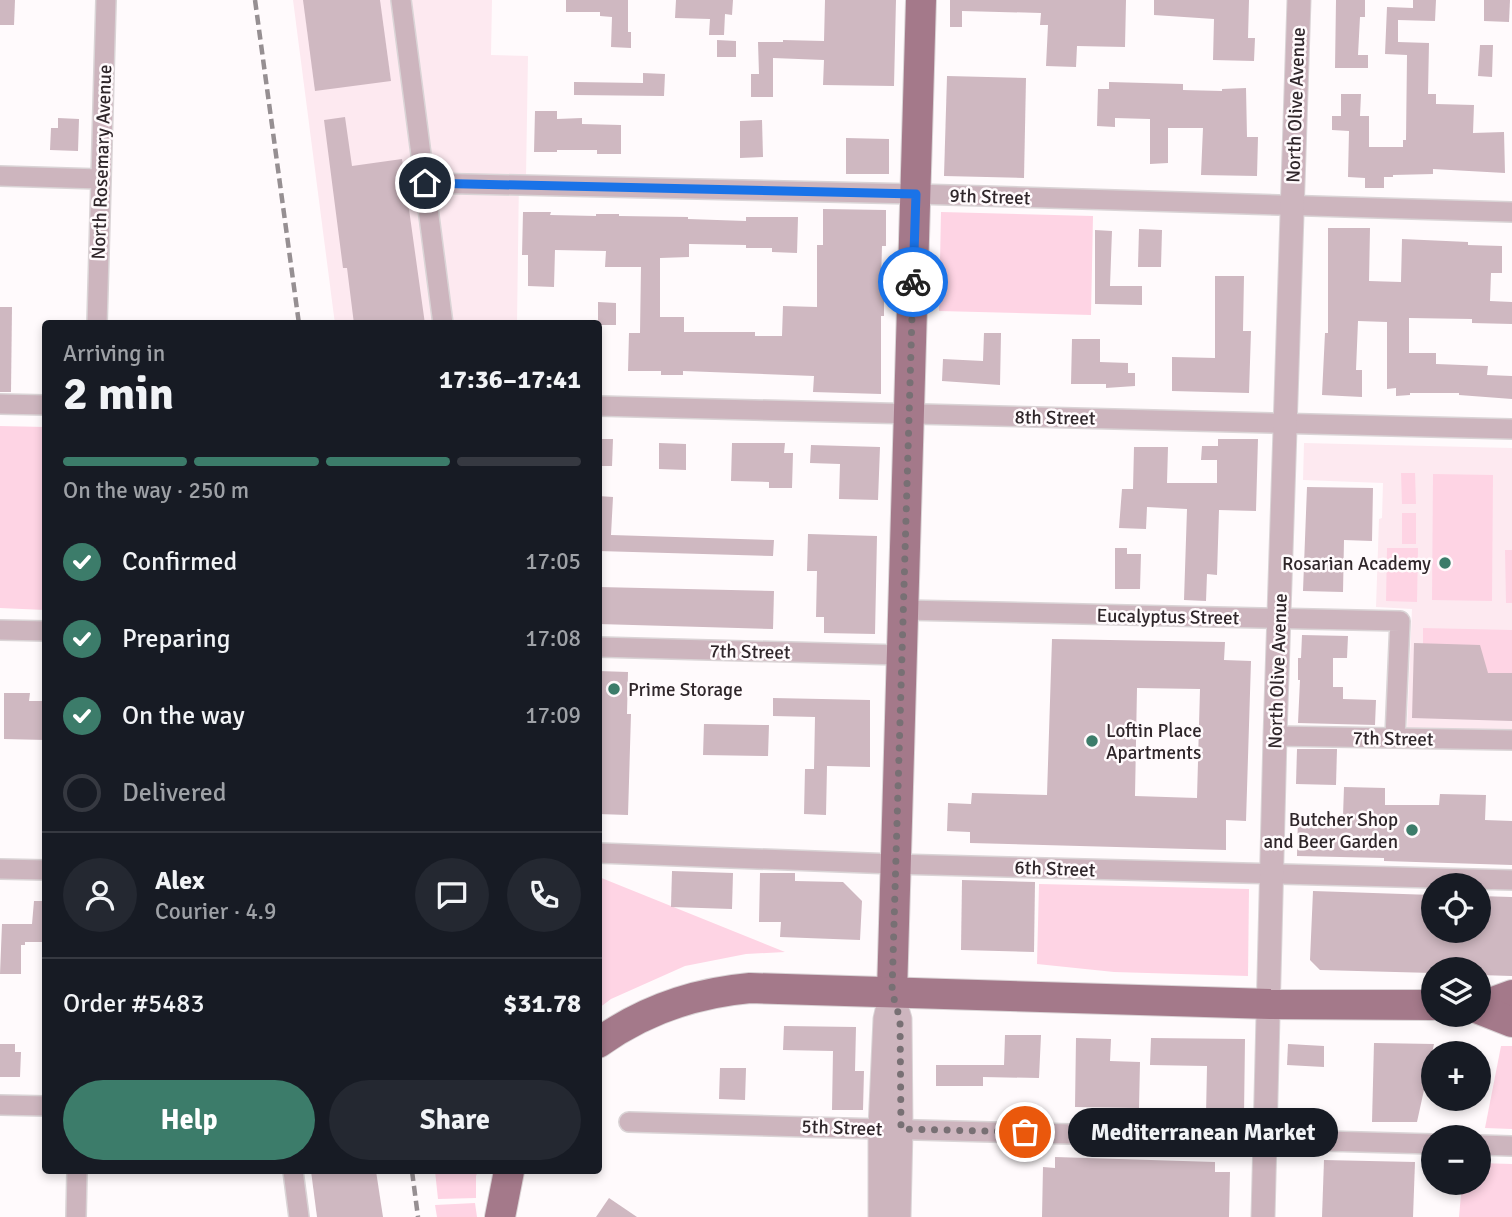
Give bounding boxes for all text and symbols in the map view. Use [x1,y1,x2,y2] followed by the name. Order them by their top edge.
[1281,27,1311,183] street label: North Olive Avenue
[87,64,117,260] street label: North Rosemary Avenue
[395,153,455,213] pin
[406,164,444,202] icon: home
[949,184,1031,210] street label: 9th Street
[878,247,948,317] courier
[894,263,932,301] icon: bike
[63,339,165,368] text: Arriving in
[439,364,581,396] text: 17:36–17:41
[63,366,174,422] text: 2 min
[1014,405,1096,431] street label: 8th Street
[63,476,249,505] text: On the way · 250 m
[63,543,101,581] icon: check
[122,546,237,578] text: Confirmed
[525,547,581,576] text: 17:05
[1282,552,1431,576] place label: Rosarian Academy
[1437,555,1453,571] marker: Rosarian Academy
[1263,593,1293,749] street label: North Olive Avenue
[1096,604,1240,630] street label: Eucalyptus Street
[63,620,101,658] icon: check
[122,623,230,655] text: Preparing
[525,624,581,653] text: 17:08
[709,639,791,665] street label: 7th Street
[628,678,743,702] place label: Prime Storage
[606,681,622,697] marker: Prime Storage
[63,697,101,735] icon: check
[122,700,245,732] text: On the way
[525,701,581,730] text: 17:09
[1106,719,1202,765] place label: Loftin Place Apartments
[1352,726,1434,752] street label: 7th Street
[1084,733,1100,749] marker: Loftin Place Apartments
[122,777,227,809] text: Delivered
[1263,808,1398,854] place label: Butcher Shop and Beer Garden
[1404,822,1420,838] marker: Butcher Shop and Beer Garden
[1014,856,1096,882] street label: 6th Street
[63,858,137,932] button: person
[415,858,489,932] button: chat
[507,858,581,932] button: phone
[155,865,205,897] text: Alex
[1421,873,1491,1195] map controls
[1421,873,1491,943] button: locate
[155,897,276,926] text: Courier · 4.9
[1421,957,1491,1027] button: layers
[63,988,204,1020] text: Order #5483
[503,988,581,1020] text: $31.78
[1421,1041,1491,1111] button: +
[63,1080,315,1160] button: Help
[329,1080,581,1160] button: Share
[995,1102,1055,1162] pin
[1067,1108,1336,1156] callout: Mediterranean Market
[1006,1113,1044,1151] icon: bag
[801,1115,883,1141] street label: 5th Street
[1091,1118,1315,1147] text: Mediterranean Market
[1421,1125,1491,1195] button: −

